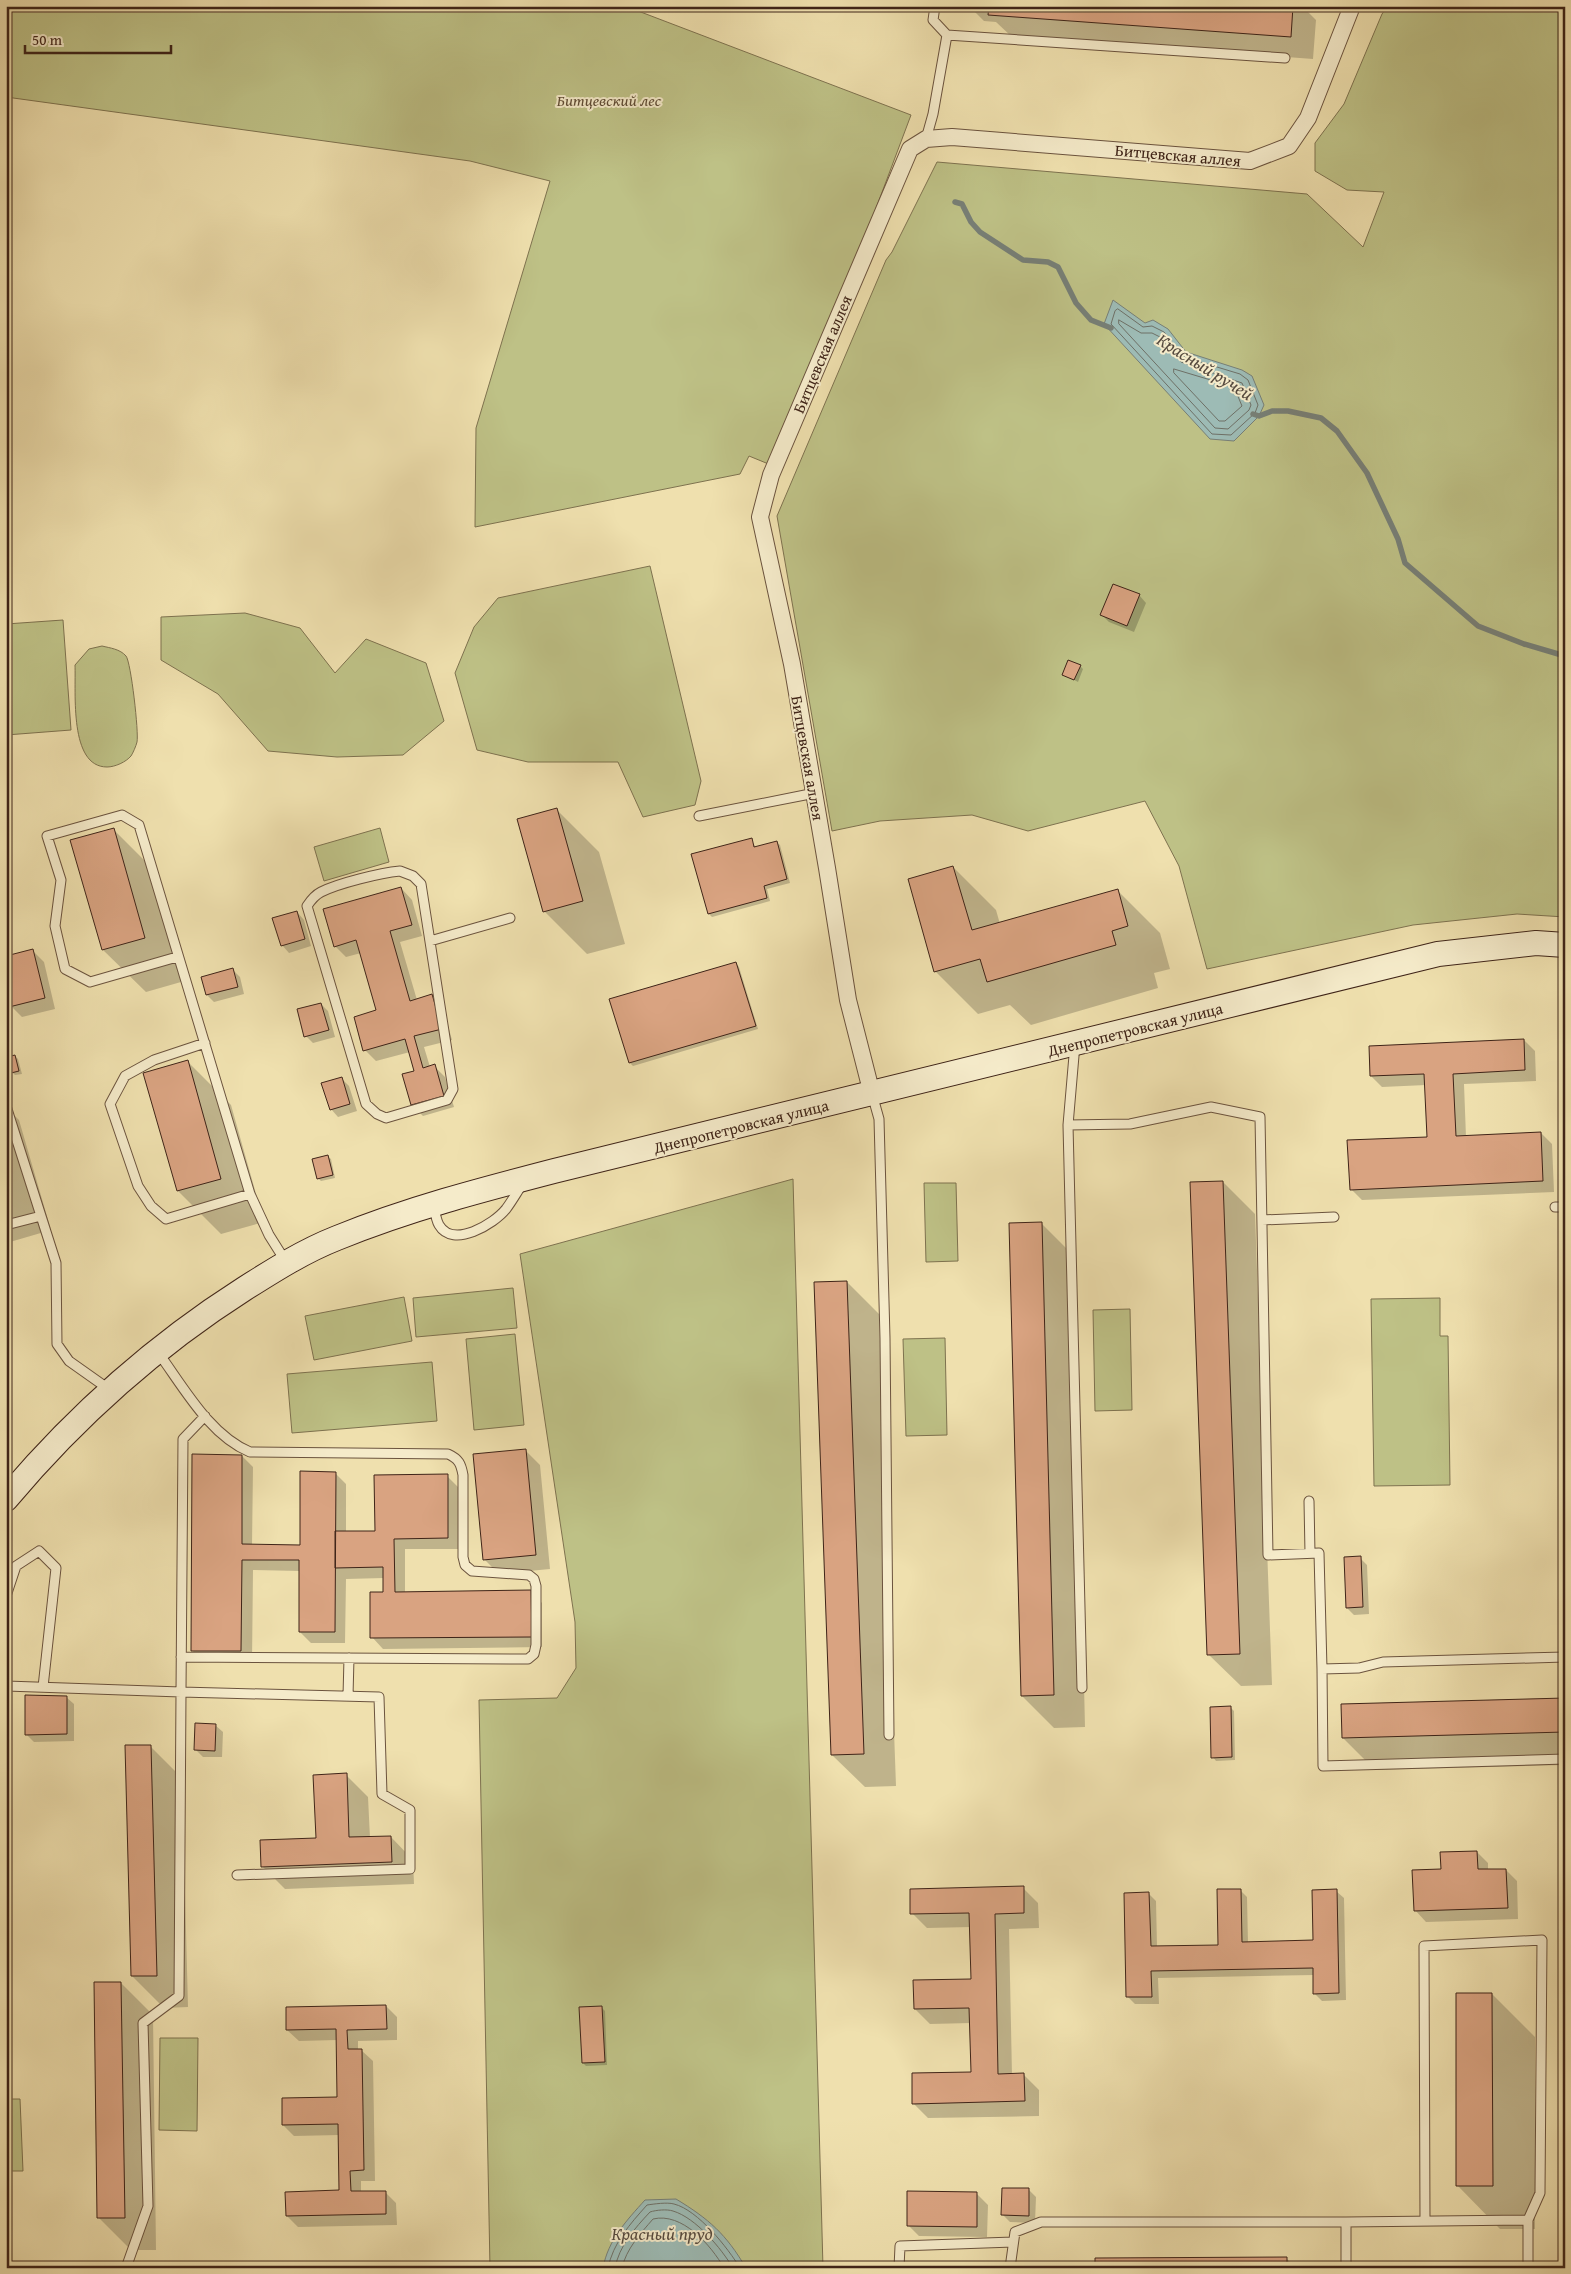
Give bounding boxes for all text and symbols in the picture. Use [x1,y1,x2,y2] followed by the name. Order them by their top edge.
[25,22,171,54] scale bar
[32,29,63,50] text: 50 m
[557,88,662,112] park label: Битцевский лес
[1114,138,1242,172] street label: Битцевская аллея
[786,291,858,417] street label: Битцевская аллея
[1152,326,1259,407] water label: Красный ручей
[785,694,831,822] street label: Битцевская аллея
[1044,996,1225,1063] street label: Днепропетровская улица
[650,1093,831,1160] street label: Днепропетровская улица
[611,2220,713,2247] water label: Красный пруд

